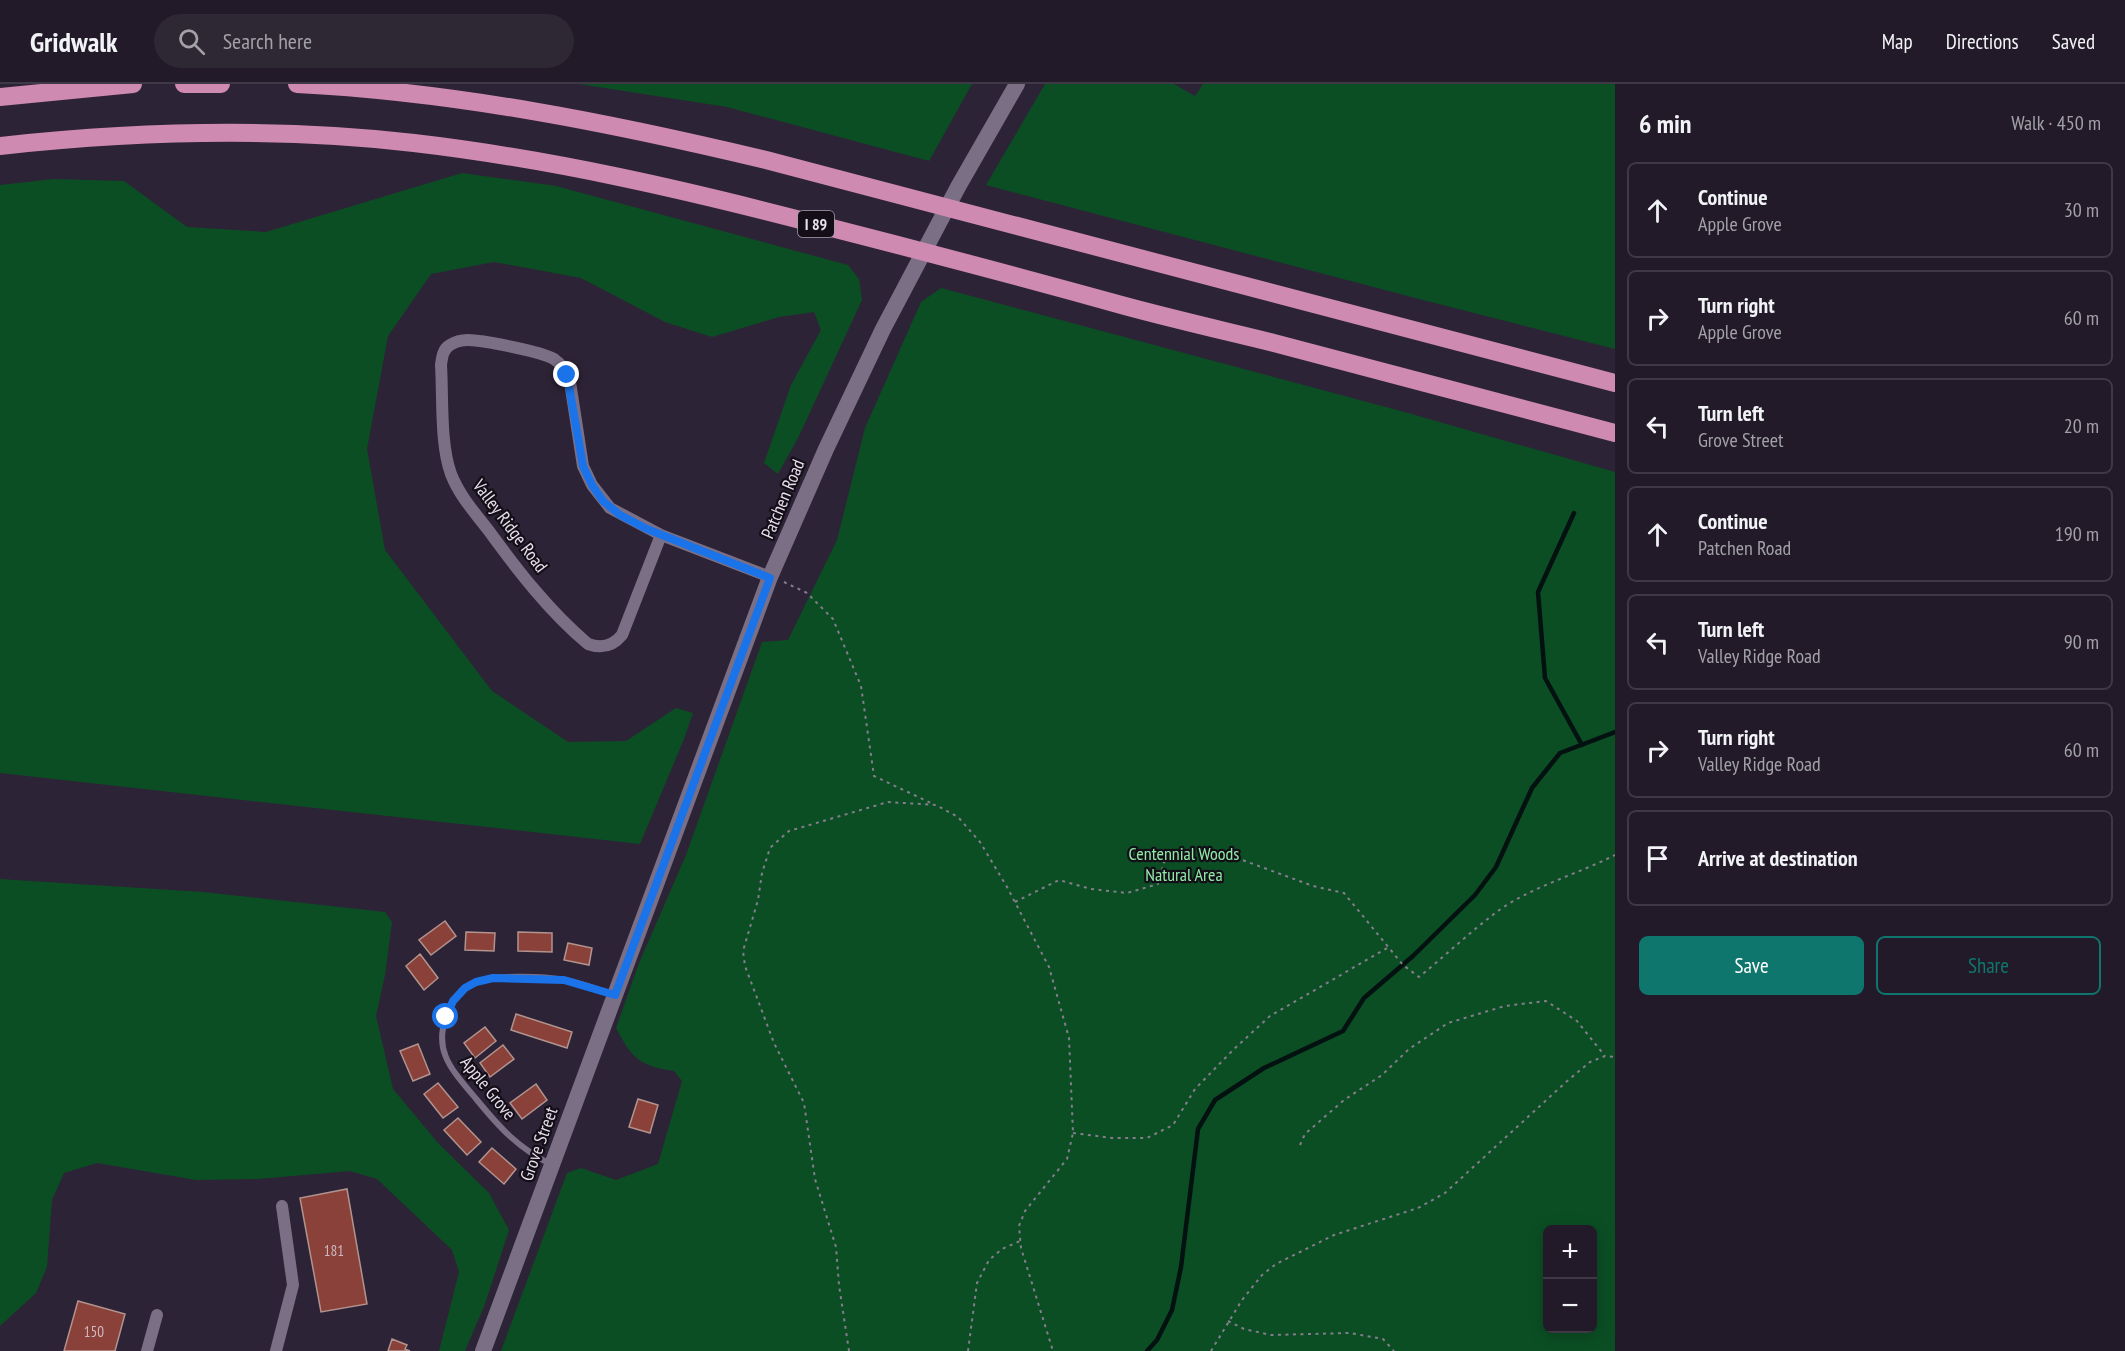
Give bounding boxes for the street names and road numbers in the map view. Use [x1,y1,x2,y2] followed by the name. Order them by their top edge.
[798,211,834,237] road number: I 89
[756,456,810,542] street label: Patchen Road
[467,474,553,577] street label: Valley Ridge Road
[456,1051,521,1124] street label: Apple Grove
[515,1104,562,1184] street label: Grove Street

